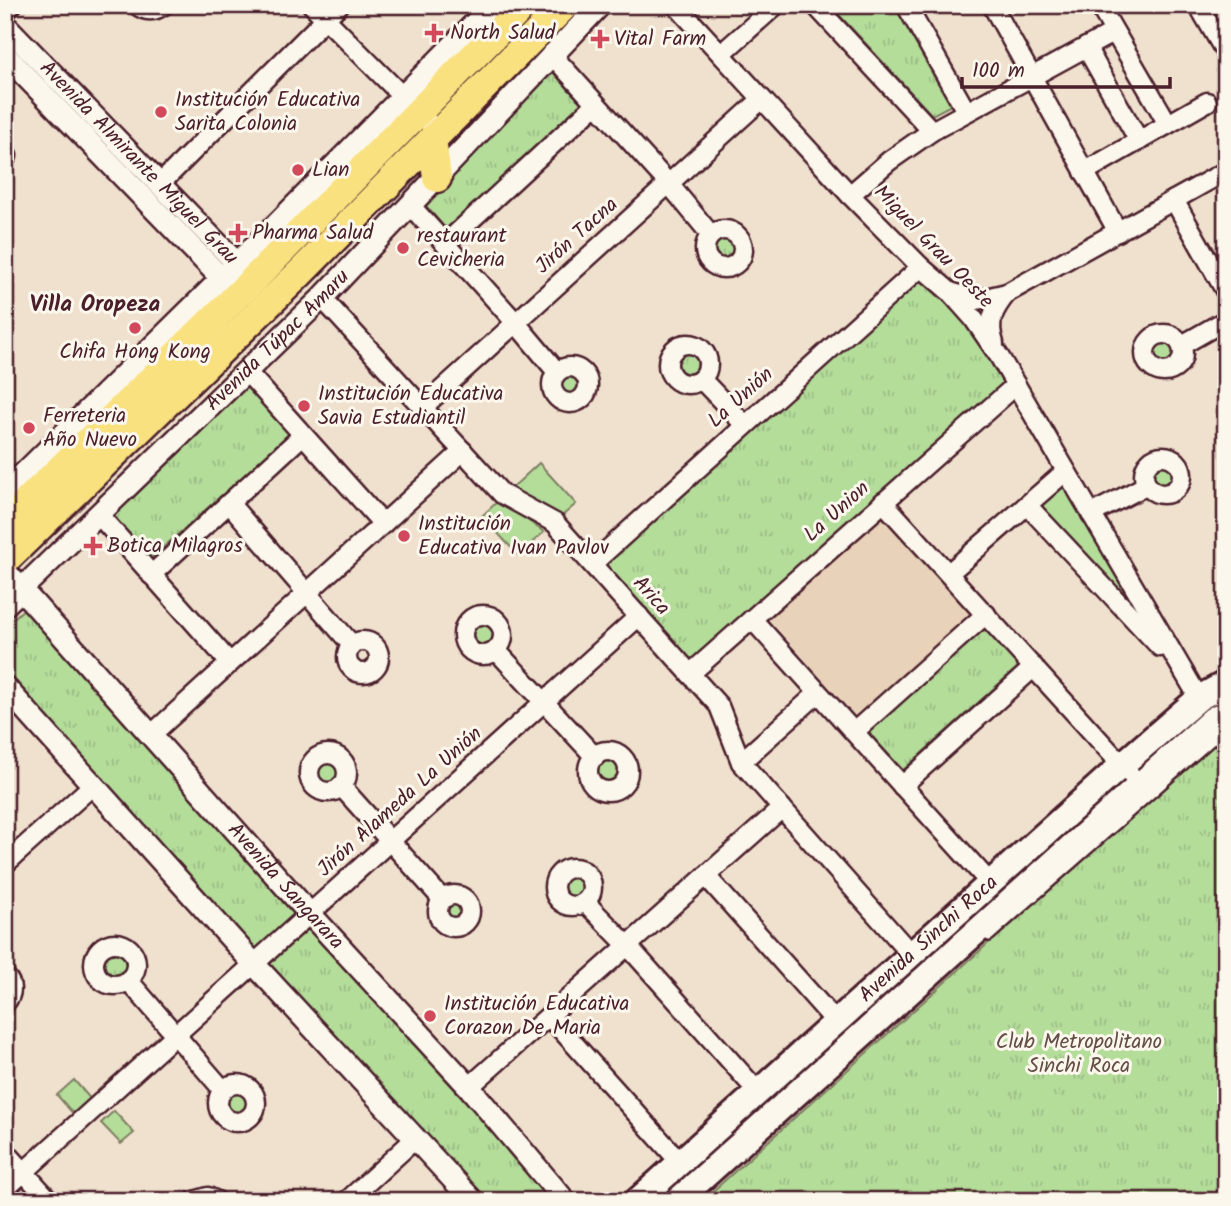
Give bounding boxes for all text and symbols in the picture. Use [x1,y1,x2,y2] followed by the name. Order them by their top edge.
[450,17,556,50] place label: North Salud
[424,23,444,43] marker: North Salud
[614,23,706,56] place label: Vital Farm
[592,31,608,47] marker: Vital Farm
[962,46,1170,90] scale bar
[31,53,246,273] street label: Avenida Almirante Miguel Grau
[972,55,1025,88] text: 100 m
[175,84,360,141] place label: Institución Educativa Sarita Colonia
[153,104,169,120] marker: Institución Educativa Sarita Colonia
[312,154,350,187] place label: Lian
[290,162,306,178] marker: Lian
[865,177,1001,317] street label: Miguel Grau Oeste
[528,189,626,283] street label: Jirón Tacna
[252,217,374,250] place label: Pharma Salud
[417,220,507,277] place label: restaurant Cevicheria
[230,225,246,241] marker: Pharma Salud
[395,240,411,256] marker: restaurant Cevicheria
[198,262,358,419] street label: Avenida Túpac Amaru
[30,287,160,323] district label: Villa Oropeza
[127,320,143,336] marker: Chifa Hong Kong
[59,336,211,369] place label: Chifa Hong Kong
[701,359,781,437] street label: La Unión
[318,378,503,435] place label: Institución Educativa Savia Estudiantil
[296,398,312,414] marker: Institución Educativa Savia Estudiantil
[43,400,137,457] place label: Ferreteria Año Nuevo
[21,420,37,436] marker: Ferreteria Año Nuevo
[797,473,877,551] street label: La Union
[418,508,609,565] place label: Institución Educativa Ivan Pavlov
[396,528,412,544] marker: Institución Educativa Ivan Pavlov
[107,530,243,563] place label: Botica Milagros
[85,538,101,554] marker: Botica Milagros
[624,569,678,623] street label: Arica
[310,719,490,885] street label: Jirón Alameda La Unión
[219,815,352,957] street label: Avenida Sangarara
[851,867,1006,1011] street label: Avenida Sinchi Roca
[444,988,629,1045] place label: Institución Educativa Corazon De Maria
[422,1008,438,1024] marker: Institución Educativa Corazon De Maria
[996,1026,1162,1083] park label: Club Metropolitano Sinchi Roca

